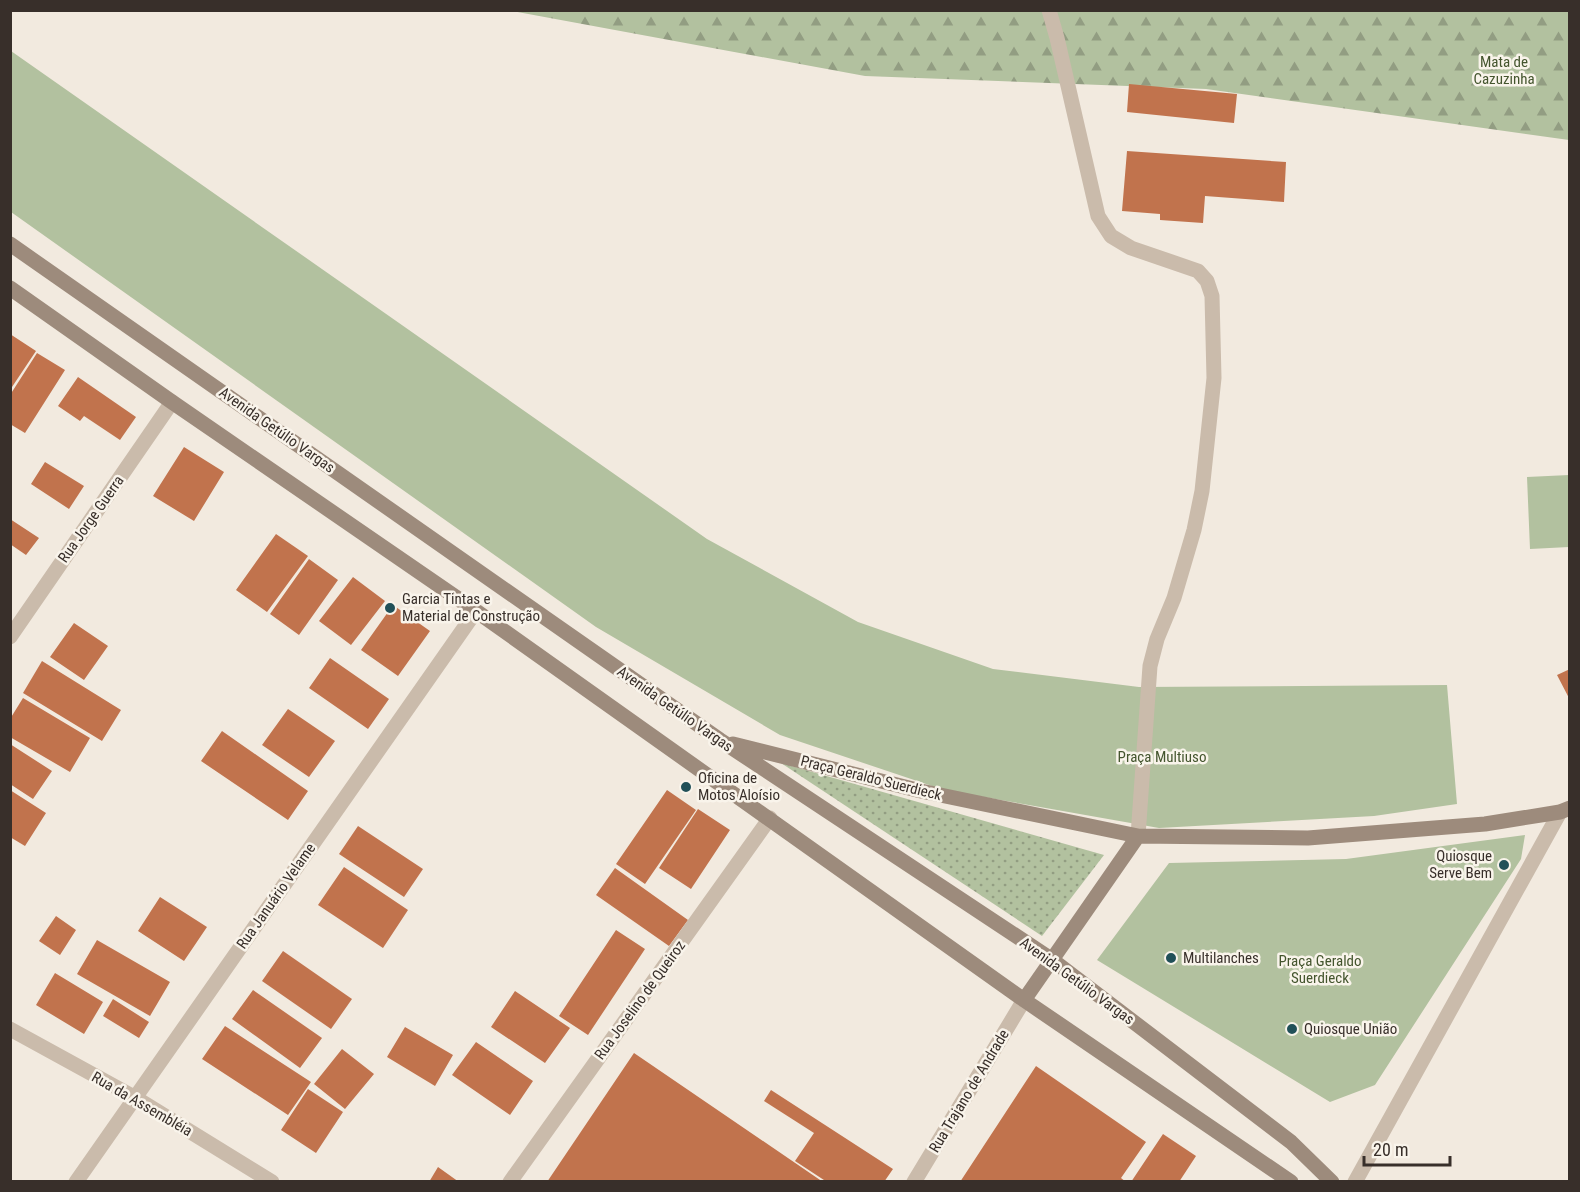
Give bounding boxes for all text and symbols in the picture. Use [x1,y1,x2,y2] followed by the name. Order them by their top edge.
[1473,53,1535,88] park label: Mata de Cazuzinha
[216,383,338,477] street label: Avenida Getúlio Vargas
[54,472,128,566] street label: Rua Jorge Guerra
[402,590,540,625] place label: Garcia Tintas e Material de Construção
[383,601,397,615] marker: Garcia Tintas e Material de Construção
[614,662,736,756] street label: Avenida Getúlio Vargas
[1118,748,1206,766] park label: Praça Multiuso
[799,752,944,804] street label: Praça Geraldo Suerdieck
[698,769,780,804] place label: Oficina de Motos Aloísio
[679,780,693,794] marker: Oficina de Motos Aloísio
[233,840,319,952] street label: Rua Januário Velame
[1429,847,1492,882] place label: Quiosque Serve Bem
[1497,858,1511,872] marker: Quiosque Serve Bem
[1016,933,1138,1029] street label: Avenida Getúlio Vargas
[591,937,689,1063] street label: Rua Joselino de Queiroz
[1183,949,1259,967] place label: Multilanches
[1164,951,1178,965] marker: Multilanches
[1278,952,1362,987] park label: Praça Geraldo Suerdieck
[1304,1020,1397,1038] place label: Quiosque União
[1285,1022,1299,1036] marker: Quiosque União
[925,1026,1013,1156] street label: Rua Trajano de Andrade
[89,1068,195,1140] street label: Rua da Assembléia
[1364,1129,1450,1167] scale bar
[1373,1139,1408,1160] text: 20 m

